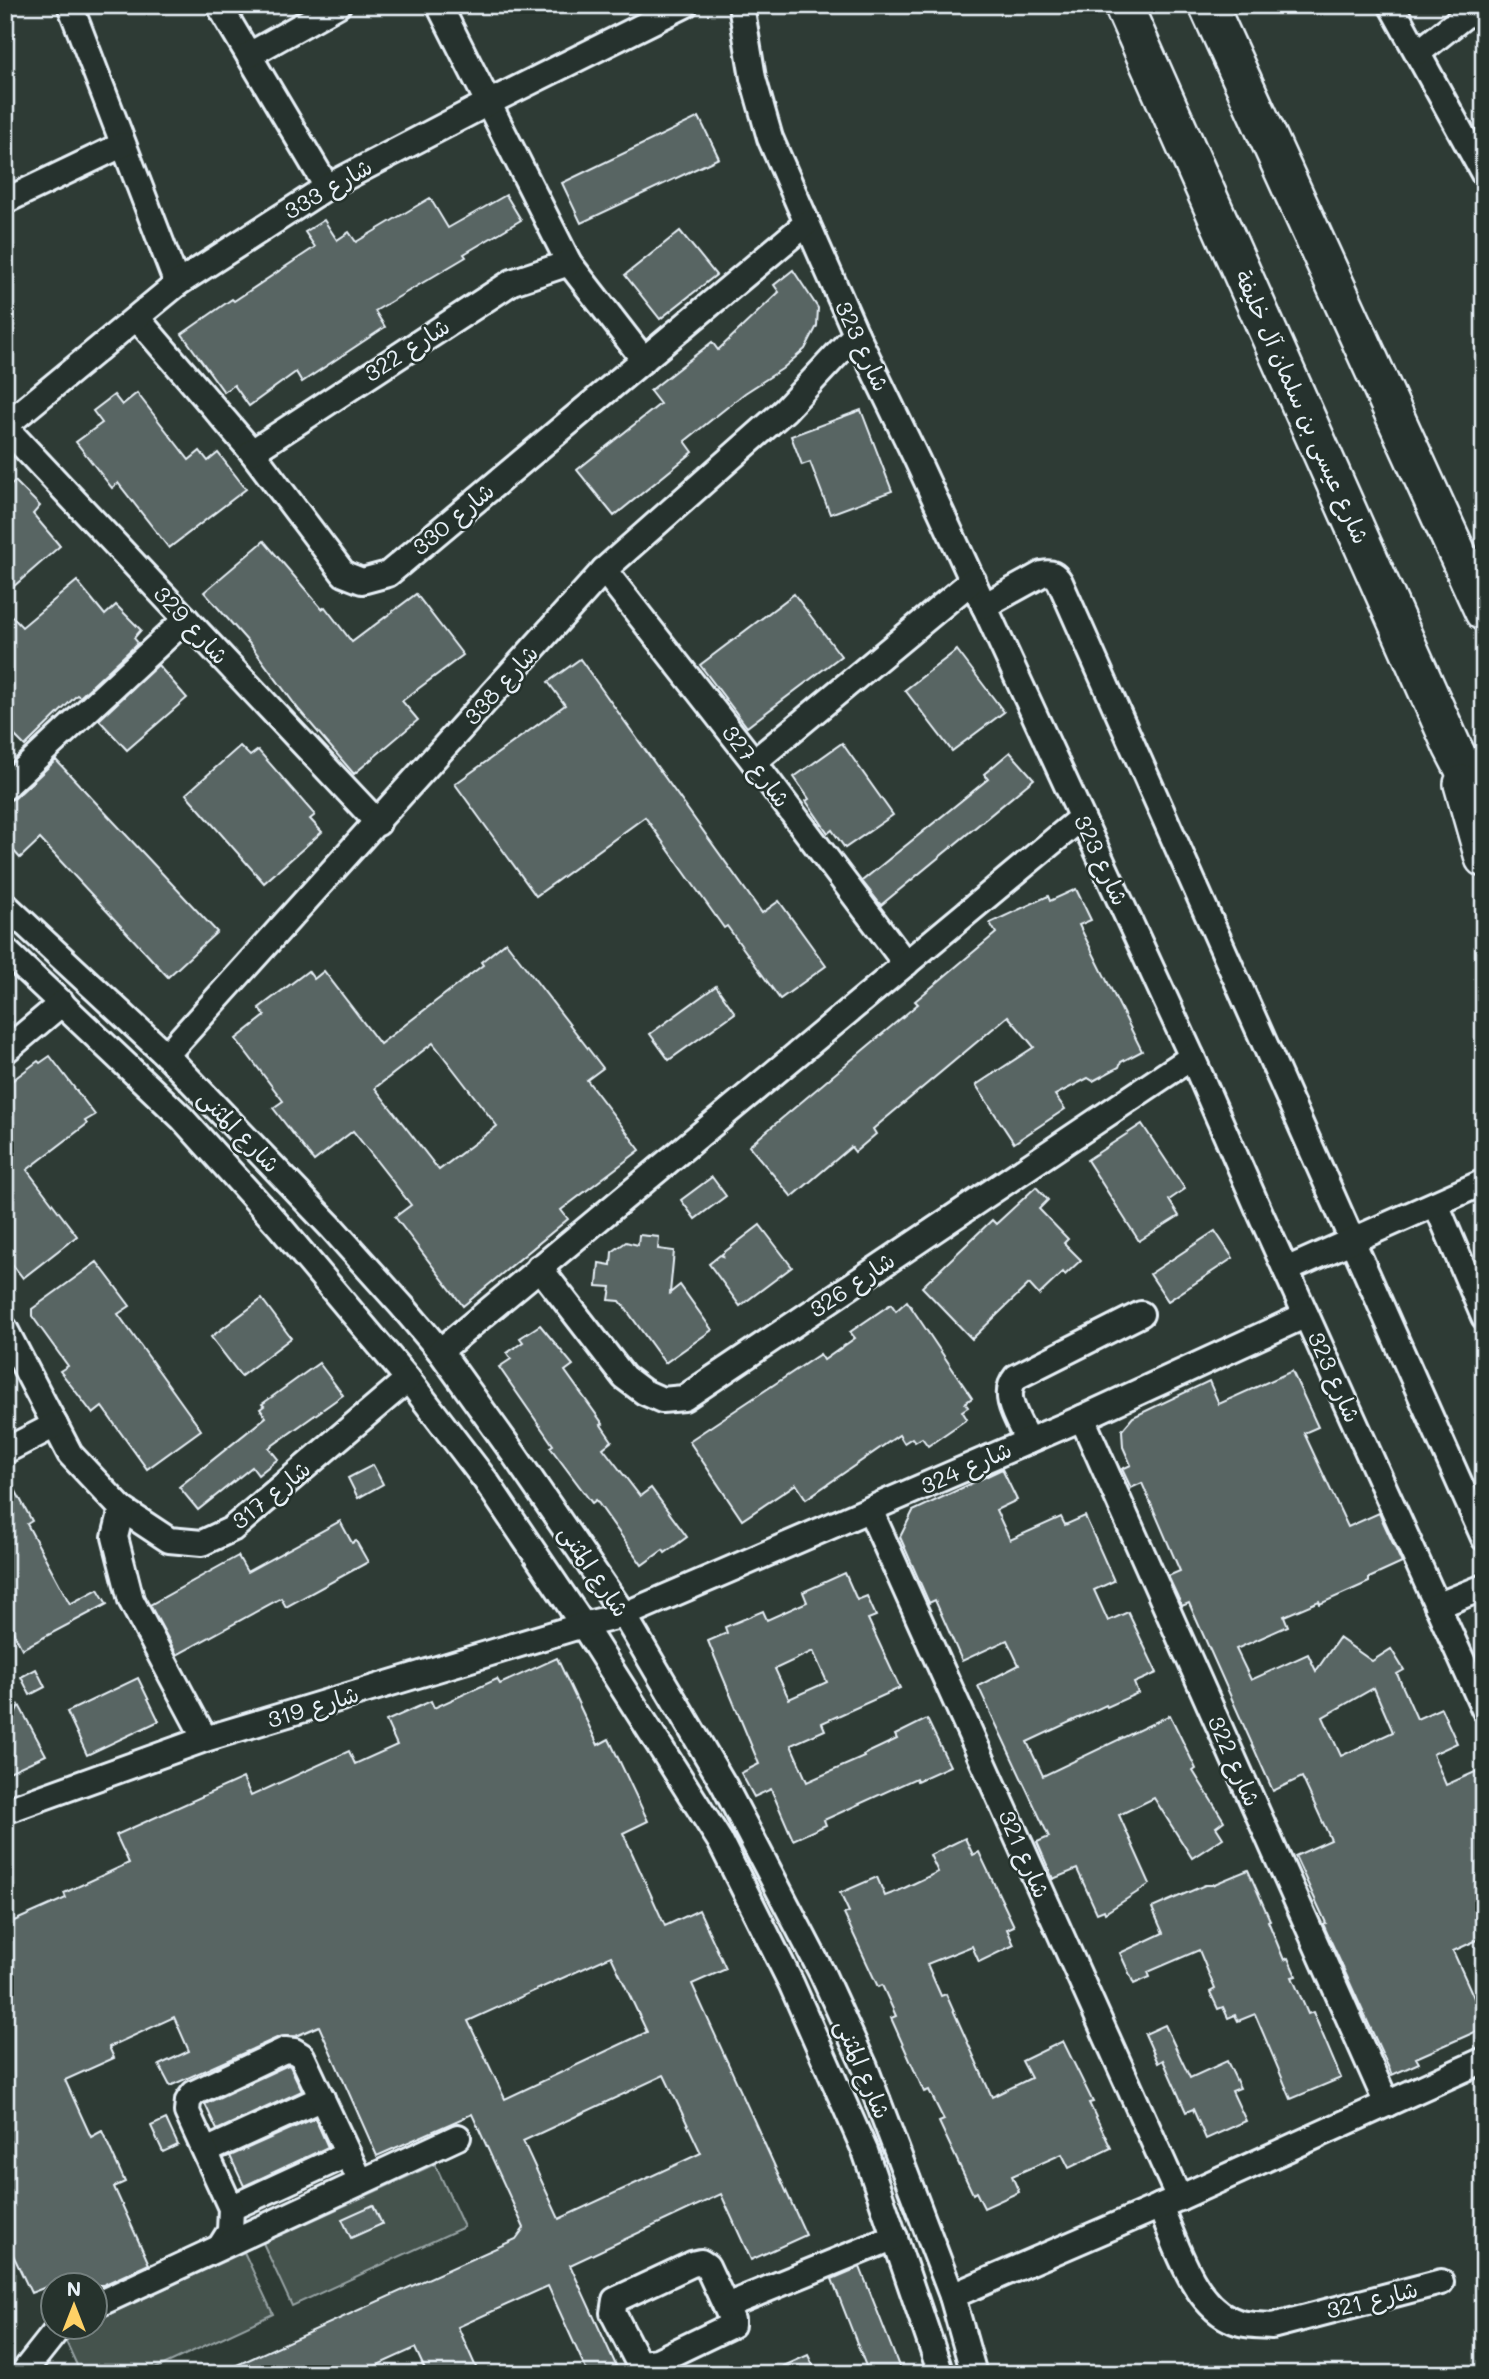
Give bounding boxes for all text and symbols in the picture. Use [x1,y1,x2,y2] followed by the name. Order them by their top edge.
[278,151,378,227] street label: شارع 333
[1227,265,1377,549] street label: شارع عيسى بن سلمان آل خليفة
[827,295,897,397] street label: شارع 323
[358,310,456,390] street label: شارع 322
[405,475,501,563] street label: شارع 330
[146,579,236,671] street label: شارع 329
[456,638,546,732] street label: شارع 338
[714,718,798,814] street label: شارع 327
[1066,809,1136,911] street label: شارع 323
[191,1082,287,1180] street label: شارع المثنى
[803,1245,901,1325] street label: شارع 326
[1300,1326,1368,1428] street label: شارع 323
[915,1434,1017,1502] street label: شارع 324
[225,1453,317,1537] street label: شارع 317
[551,1518,637,1624] street label: شارع المثنى
[263,1678,363,1736] street label: شارع 319
[1200,1711,1268,1811] street label: شارع 322
[990,1805,1058,1903] street label: شارع 321
[828,2014,898,2124] street label: شارع المثنى
[38,2270,108,2340] north arrow
[1323,2273,1421,2327] street label: شارع 321
[67,2276,81,2301] text: N

